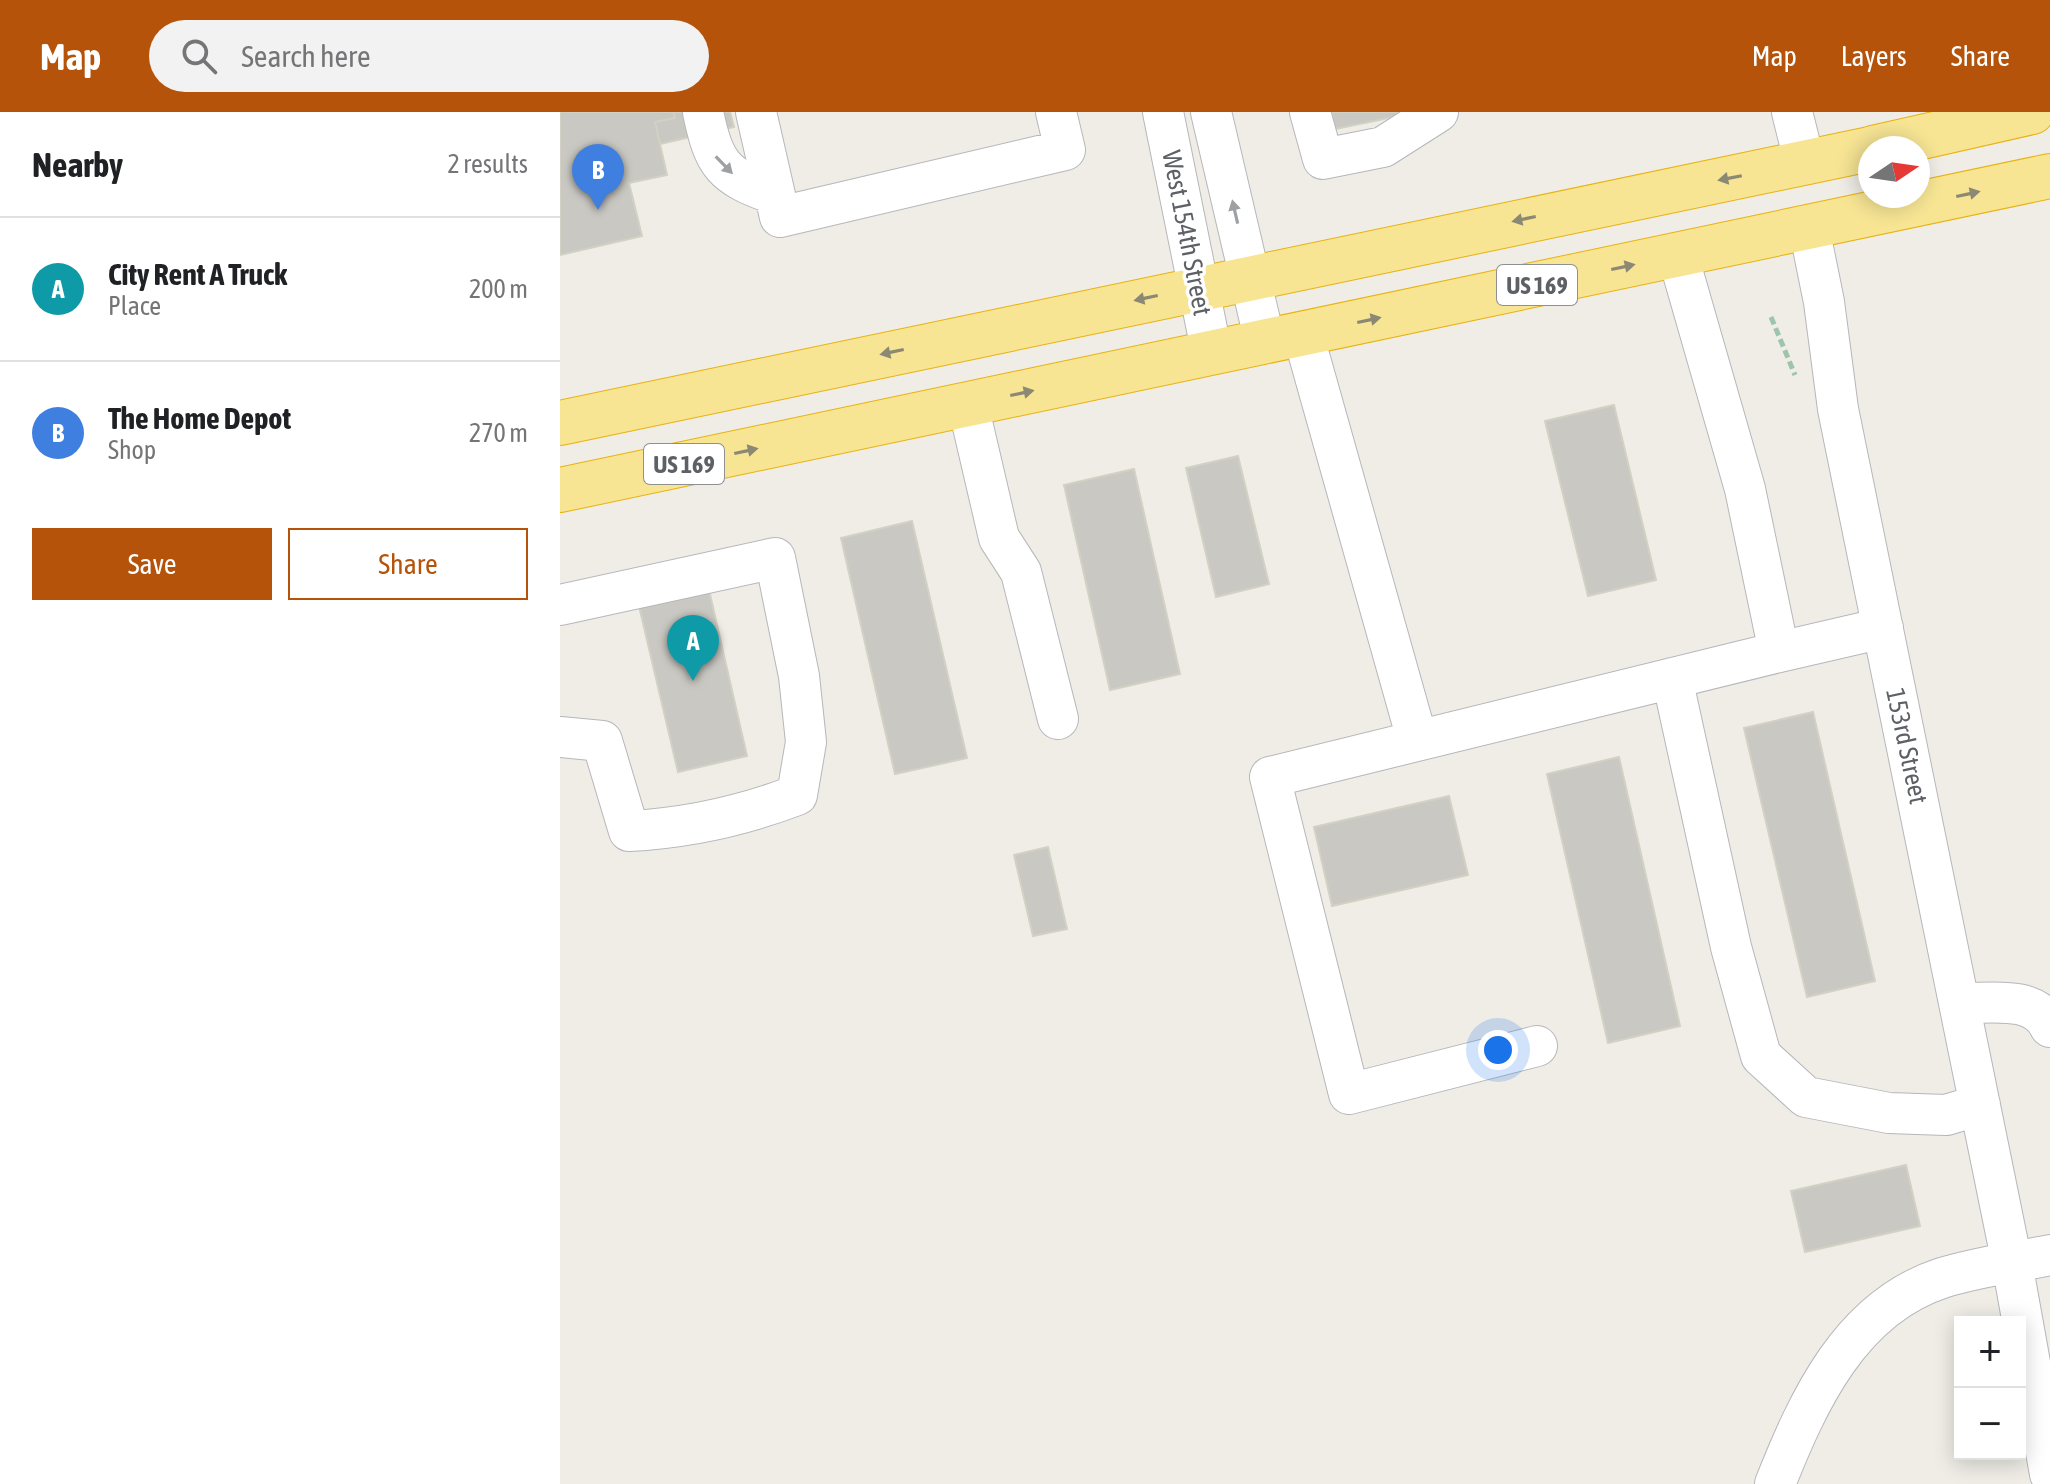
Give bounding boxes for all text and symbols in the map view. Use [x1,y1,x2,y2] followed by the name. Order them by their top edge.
[149,20,709,92] search box
[177,34,221,78] icon: search
[40,35,101,78] text: Map
[241,39,371,73] text: Search here
[1752,40,1797,72] text: Map
[1841,40,1907,72] text: Layers
[1951,40,2010,72] text: Share
[1858,136,1930,208] north arrow
[572,144,624,210] pin: B
[32,145,123,184] text: Nearby
[1156,148,1218,318] street label: West 154th Street
[447,149,528,179] text: 2 results
[714,156,732,175] one-way arrow
[1717,172,1742,184] one-way arrow
[1955,187,1980,200] one-way arrow
[1228,199,1240,224] one-way arrow
[1511,214,1536,226] one-way arrow
[108,257,287,291] text: City Rent A Truck
[1611,260,1636,273] one-way arrow
[1497,265,1577,305] road number: US 169
[52,274,64,304] text: A
[469,274,528,304] text: 200 m
[108,291,161,321] text: Place
[1133,292,1158,305] one-way arrow
[1356,314,1381,326] one-way arrow
[879,346,904,359] one-way arrow
[1010,387,1035,399] one-way arrow
[108,401,291,435] text: The Home Depot
[52,418,64,448] text: B
[469,418,528,448] text: 270 m
[108,435,156,465] text: Shop
[644,444,724,484] road number: US 169
[734,444,759,457] one-way arrow
[32,528,272,600] button: Save
[288,528,528,600] button: Share
[667,615,719,681] pin: A
[1880,686,1934,806] street label: 153rd Street
[1478,1030,1518,1070] your location
[1954,1316,2026,1460] map controls
[1954,1316,2026,1388] button: +
[1954,1388,2026,1460] button: −

